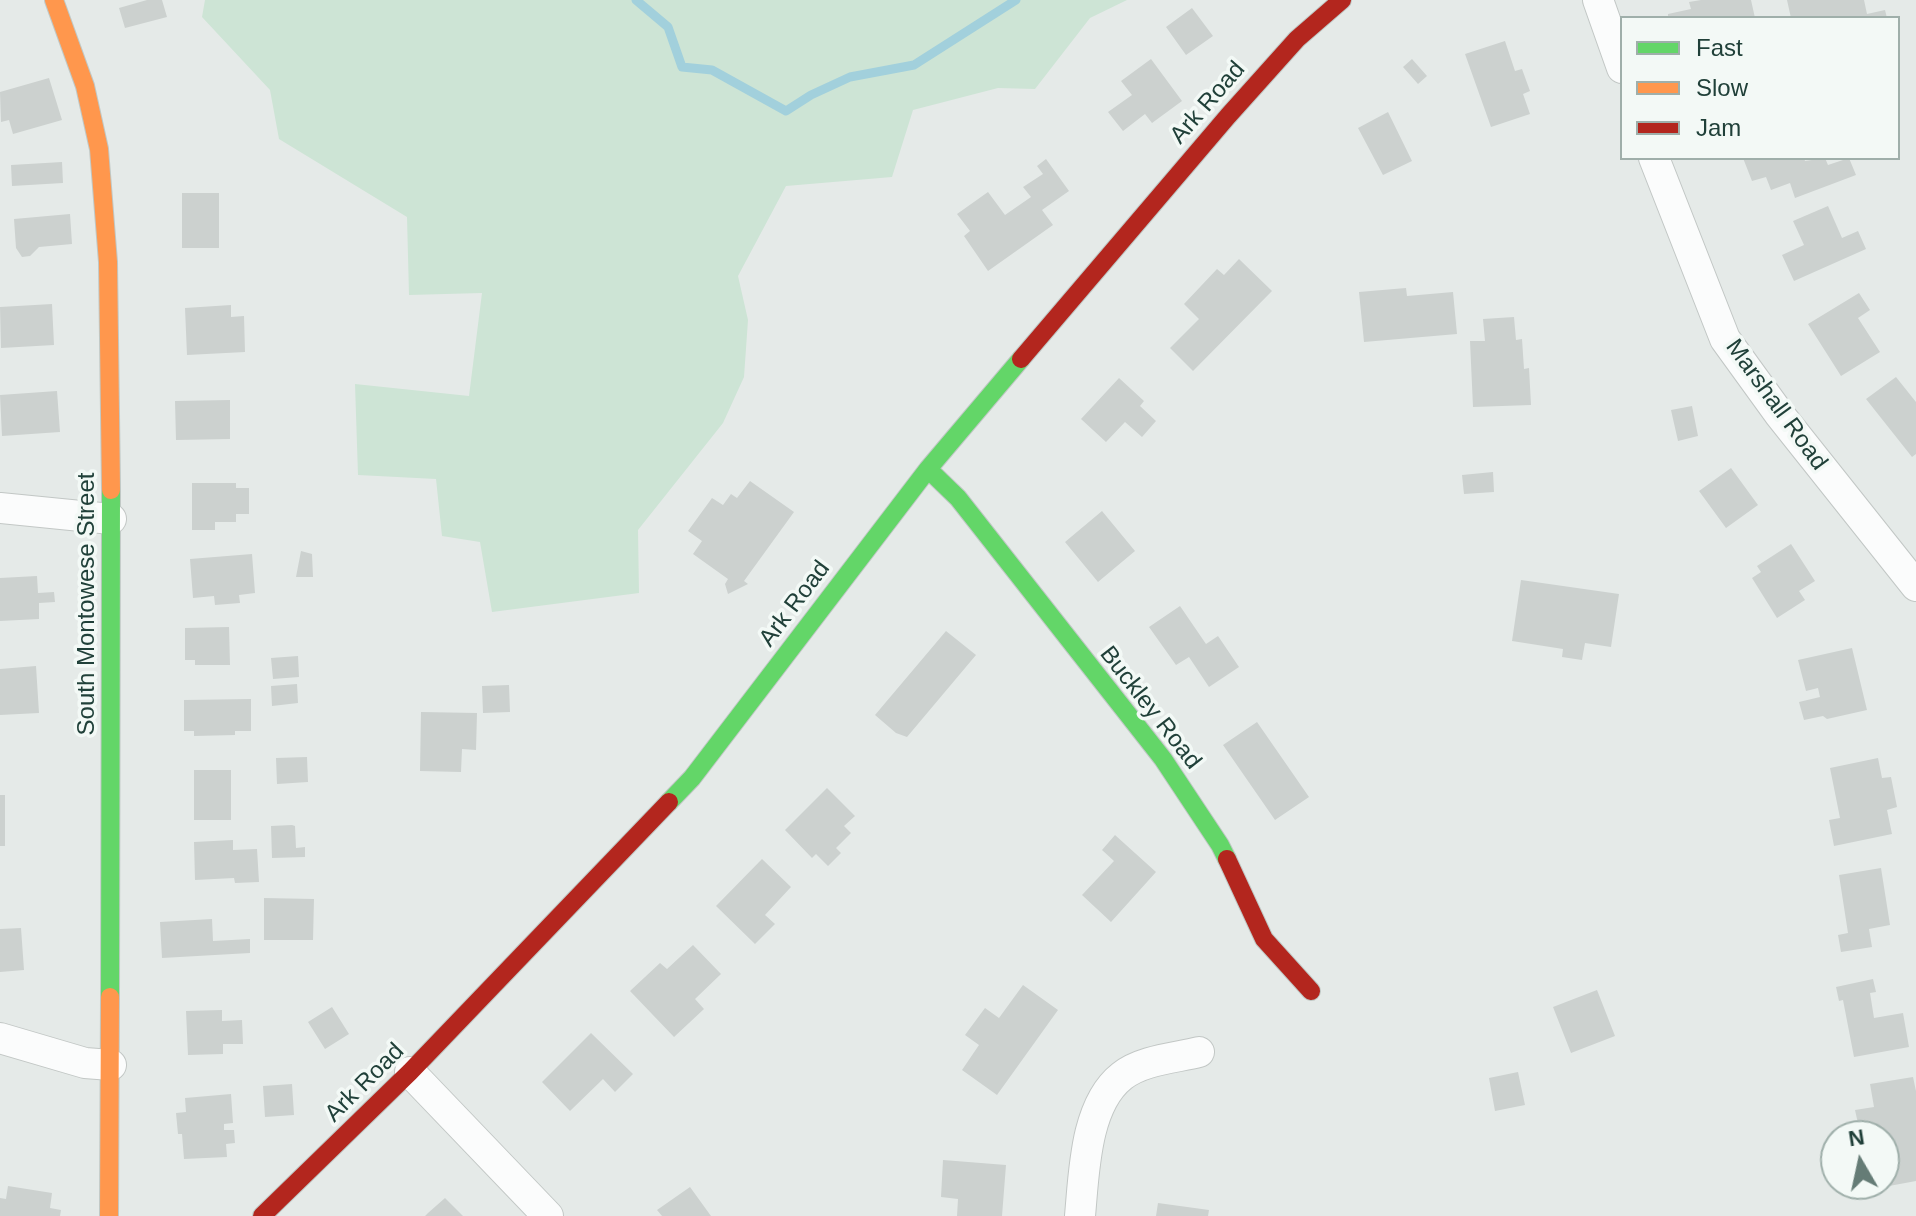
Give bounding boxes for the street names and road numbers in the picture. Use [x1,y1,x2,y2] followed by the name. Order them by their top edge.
[1164,56,1252,150] street label: Ark Road
[1719,334,1833,476] street label: Marshall Road
[73,473,101,735] street label: South Montowese Street
[753,555,837,653] street label: Ark Road
[1093,641,1207,775] street label: Buckley Road
[319,1037,411,1129] street label: Ark Road

